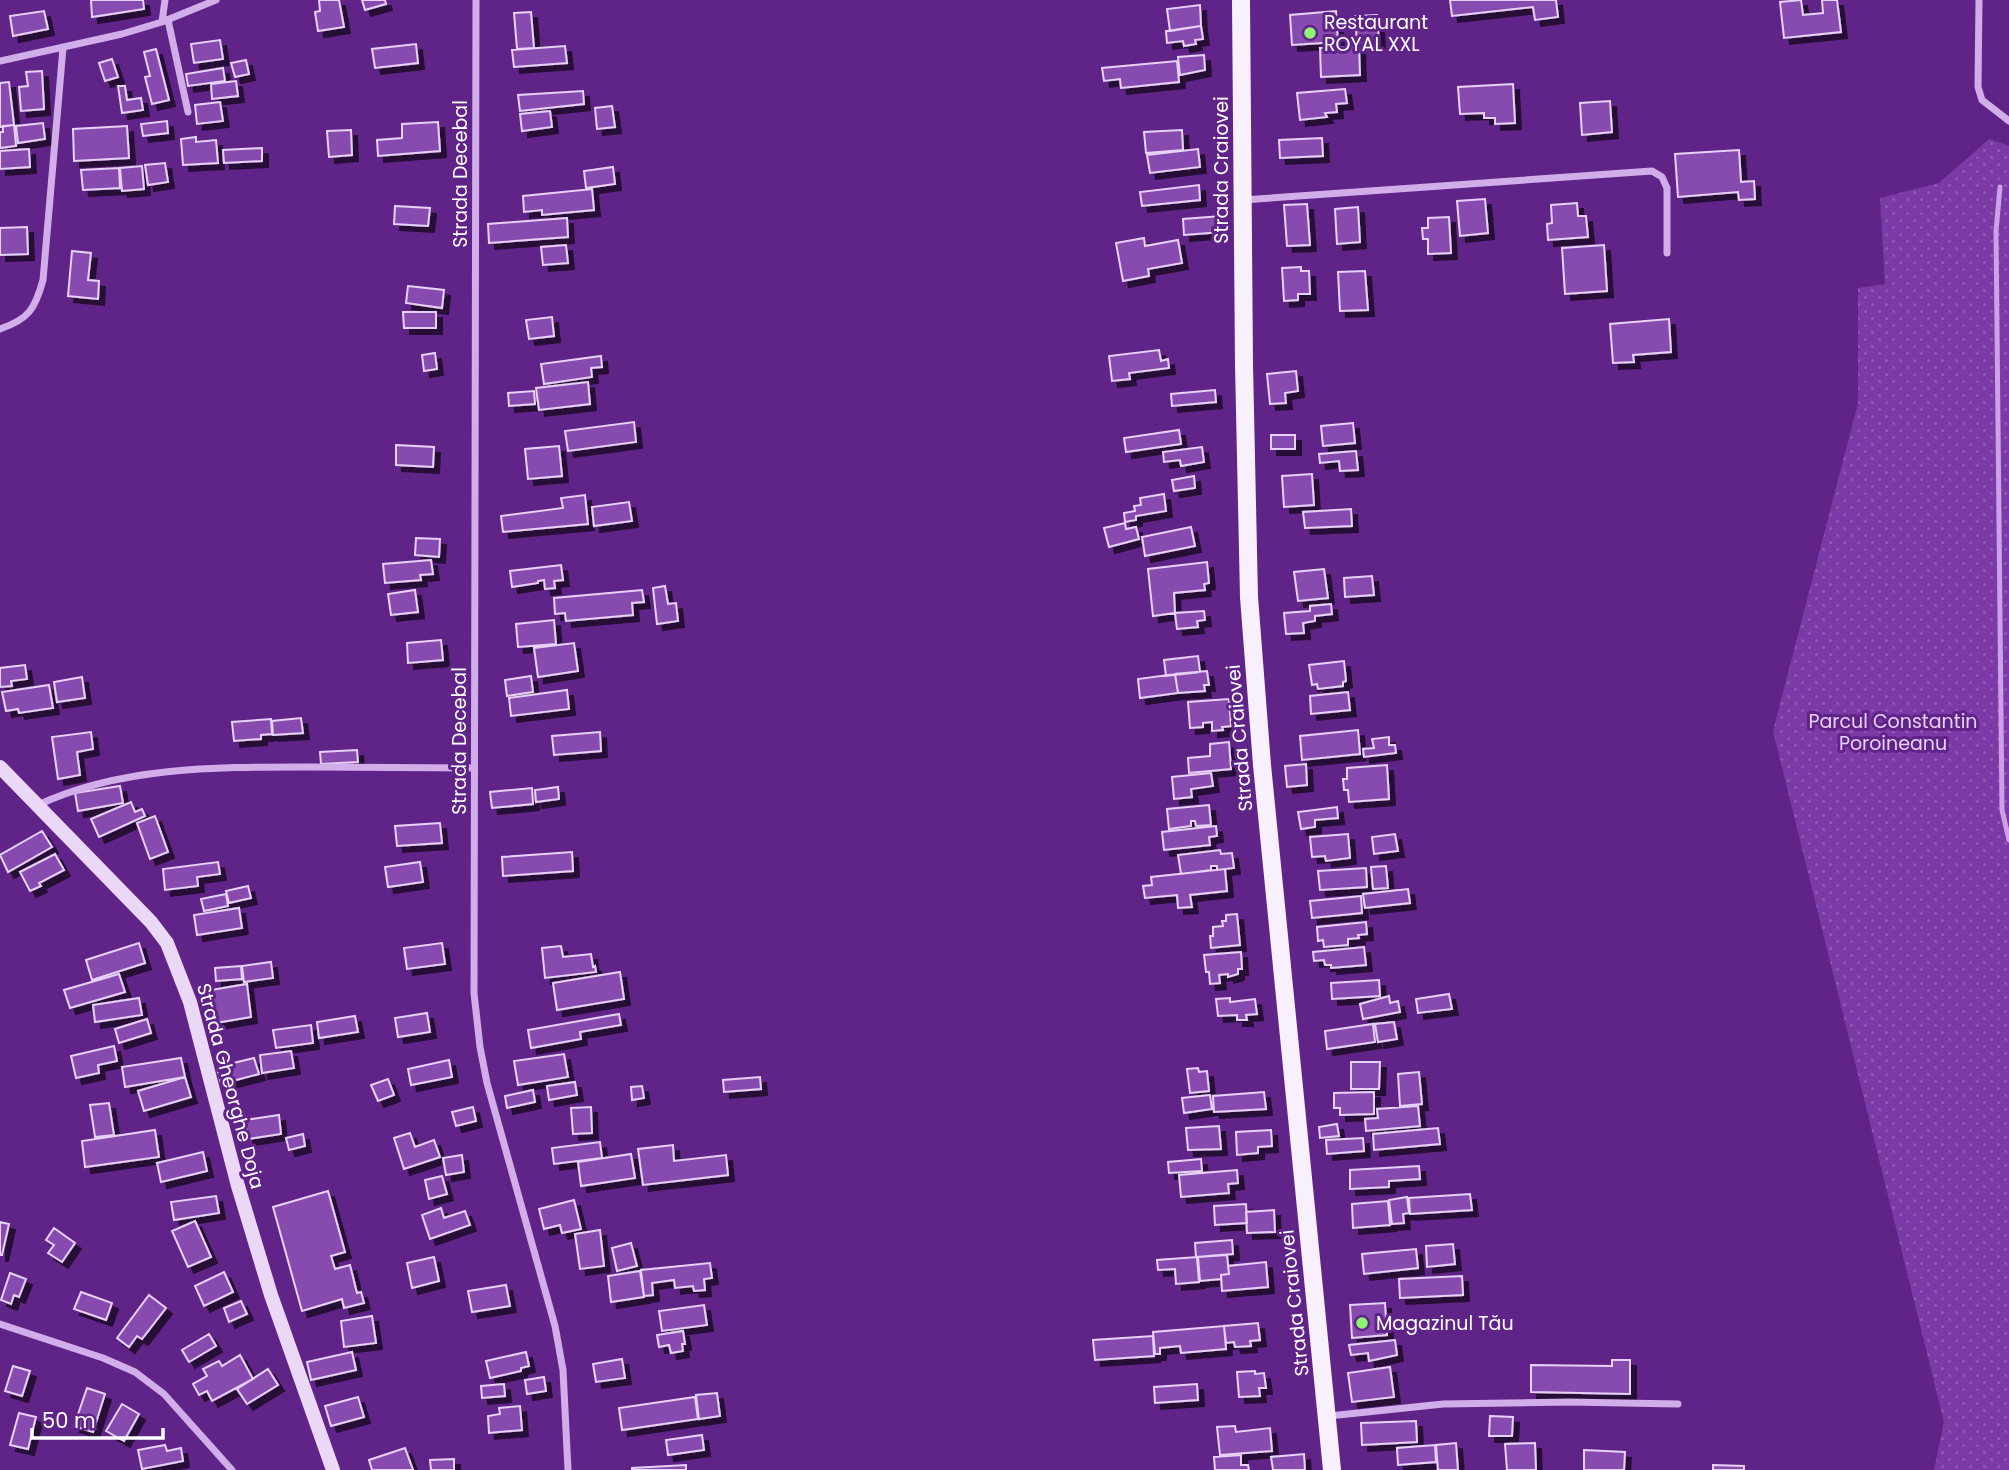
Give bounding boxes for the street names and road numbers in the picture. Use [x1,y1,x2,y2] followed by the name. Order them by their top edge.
[1208,96,1235,244] street label: Strada Craiovei
[447,100,474,248] street label: Strada Decebal
[1220,663,1259,813] street label: Strada Craiovei
[446,667,473,815] street label: Strada Decebal
[190,980,271,1192] street label: Strada Gheorghe Doja
[1273,1228,1316,1378] street label: Strada Craiovei

